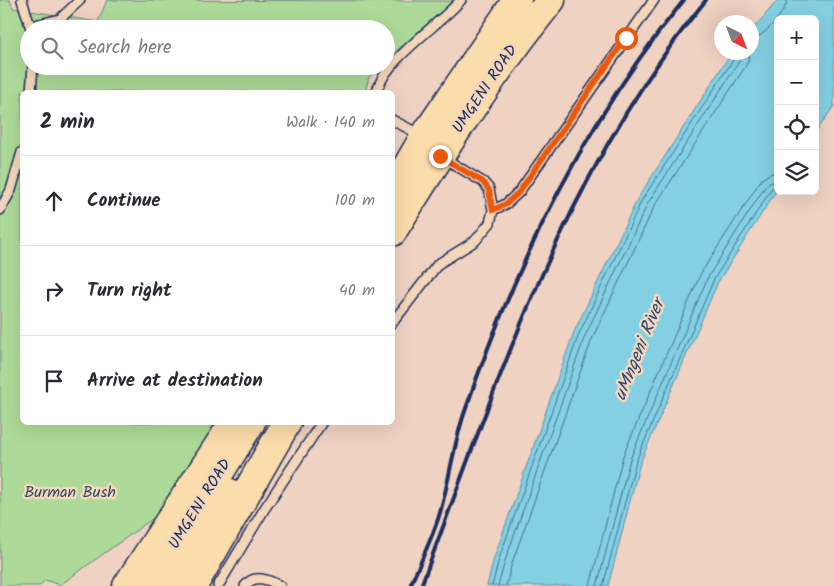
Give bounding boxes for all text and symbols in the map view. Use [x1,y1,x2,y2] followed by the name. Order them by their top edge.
[714,15,759,60] north arrow
[774,15,819,195] map controls
[774,15,819,60] button: +
[20,20,395,75] search box
[615,27,638,50] route start
[78,33,172,63] text: Search here
[38,34,66,62] icon: search
[446,39,524,139] street label: UMGENI ROAD
[774,60,819,105] button: −
[774,105,819,150] button: locate
[40,106,95,139] text: 2 min
[286,110,375,135] text: Walk · 140 m
[429,145,452,168] route end
[774,150,819,195] button: layers
[87,186,160,216] text: Continue
[40,187,68,215] icon: ahead
[335,188,375,213] text: 100 m
[87,276,172,306] text: Turn right
[40,277,68,305] icon: right
[339,278,375,303] text: 40 m
[607,291,675,405] water label: uMngeni River
[87,366,263,396] text: Arrive at destination
[40,367,68,395] icon: arrive
[162,454,238,554] street label: UMGENI ROAD
[24,480,116,505] park label: Burman Bush

